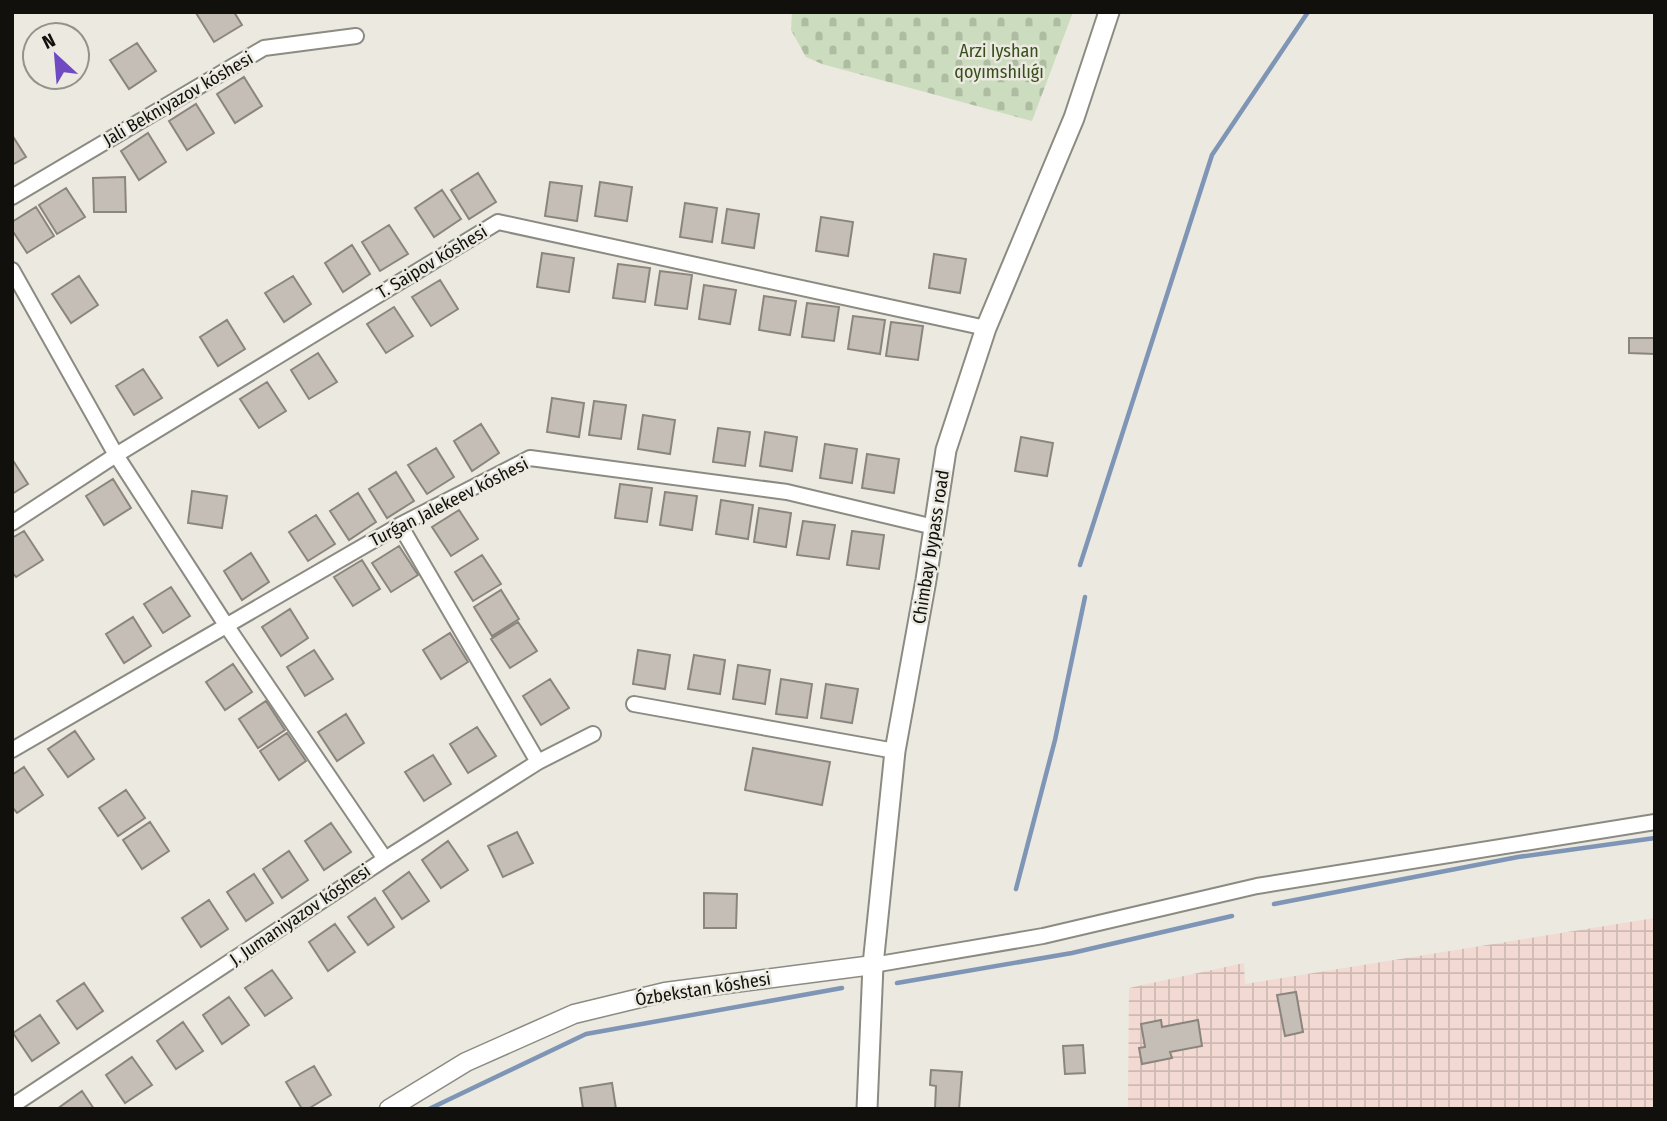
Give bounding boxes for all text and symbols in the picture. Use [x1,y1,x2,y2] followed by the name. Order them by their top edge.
[21,21,91,91] north arrow
[39,28,59,54] text: N
[954,40,1044,83] park label: Arzi Iyshan qoyımshılıǵı
[99,47,257,151] street label: Jali Bekniyazov kóshesi
[373,220,491,304] street label: T. Saipov kóshesi
[366,452,532,552] street label: Turǵan Jalekeev kóshesi
[908,468,954,626] street label: Chimbay bypass road
[225,860,375,970] street label: J. Jumaniyazov kóshesi
[634,967,772,1011] street label: Ózbekstan kóshesi

